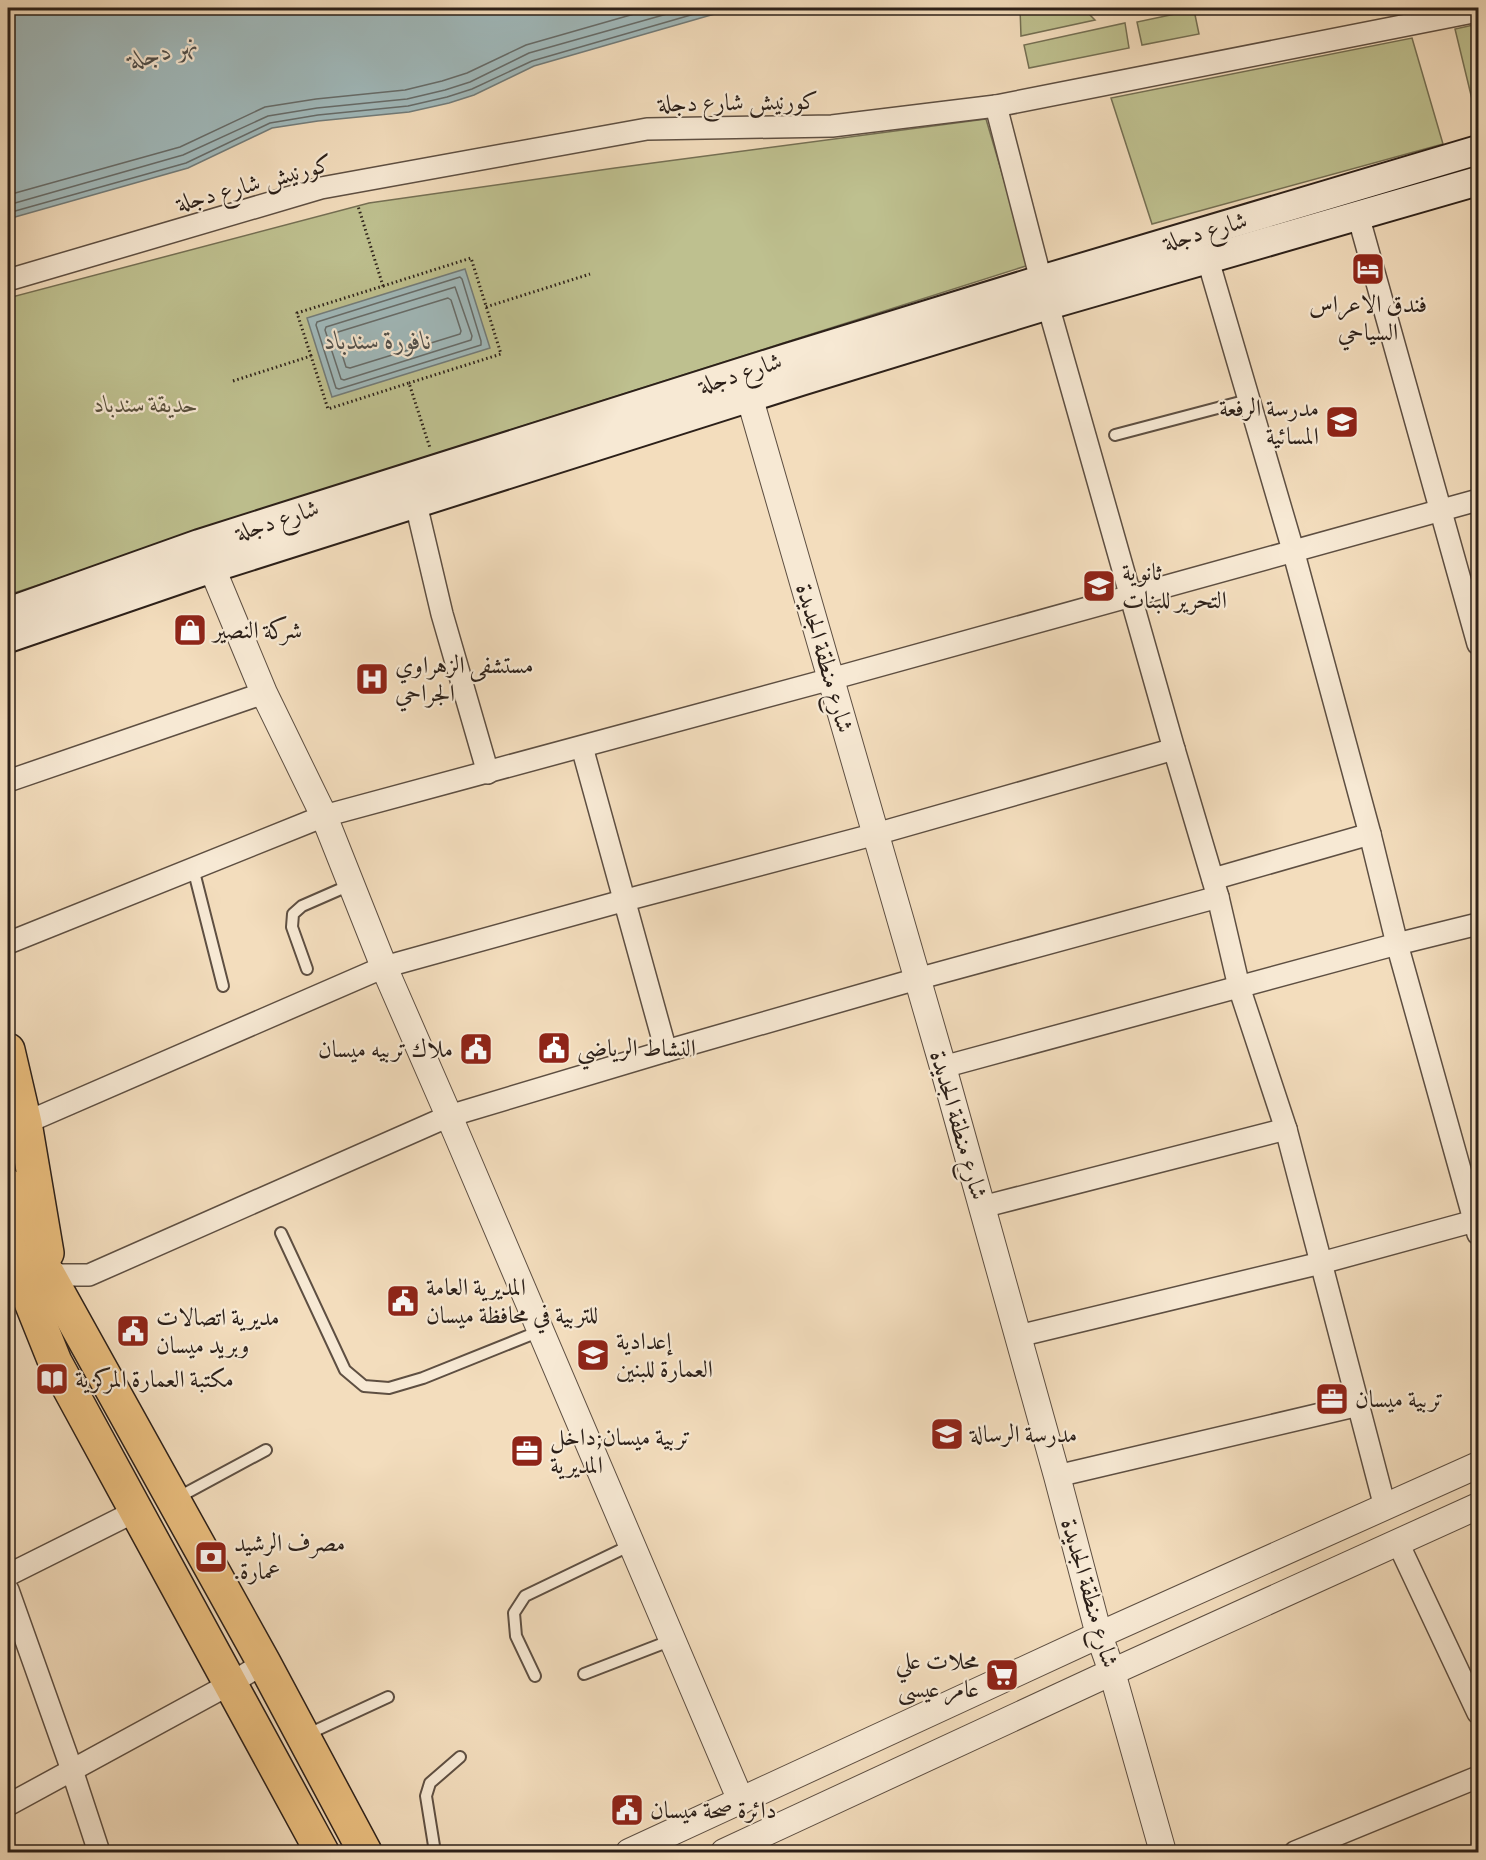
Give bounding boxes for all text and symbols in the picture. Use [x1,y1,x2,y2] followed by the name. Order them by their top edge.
[122,26,202,81] water label: نهر دجلة
[657,86,819,123] street label: كورنيش شارع دجلة
[172,148,337,223] street label: كورنيش شارع دجلة
[1159,205,1252,262] street label: شارع دجلة
[1350,251,1386,287] hotel icon: فندق الاعراس السياحي
[1309,289,1427,351] place label: فندق الاعراس السياحي
[324,324,432,360] water label: نافورة سندباد
[694,345,787,406] street label: شارع دجلة
[94,389,198,423] park label: حديقة سندباد
[1219,393,1319,455] place label: مدرسة الرفعة المسائية
[1324,404,1360,440] school or university icon: مدرسة الرفعة المسائية
[231,492,324,553] street label: شارع دجلة
[1122,557,1227,619] place label: ثانوية التحرير للبنات
[1081,568,1117,604] school or university icon: ثانوية التحرير للبنات
[785,580,861,738] street label: شارع منطقة الجديدة
[172,612,208,648] shop icon: شركة النصير
[210,615,302,649] place label: شركة النصير
[395,650,534,712] place label: مستشفى الزهراوي الجراحي
[354,661,390,697] hospital icon: مستشفى الزهراوي الجراحي
[536,1030,572,1066] public building icon: النشاط الرياضي
[458,1031,494,1067] public building icon: ملاك تربيه ميسان
[577,1033,696,1070] place label: النشاط الرياضي
[318,1034,453,1068] place label: ملاك تربيه ميسان
[919,1047,995,1205] street label: شارع منطقة الجديدة
[426,1272,598,1334] place label: المديرية العامة للتربية في محافظة ميسان
[385,1283,421,1319] public building icon: المديرية العامة للتربية في محافظة ميسان
[156,1302,280,1364] place label: مديرية اتصالات وبريد ميسان
[115,1313,151,1349] public building icon: مديرية اتصالات وبريد ميسان
[616,1326,713,1388] place label: إعدادية العمارة للبنين
[575,1337,611,1373] school or university icon: إعدادية العمارة للبنين
[34,1361,70,1397] library icon: مكتبة العمارة المركزية
[75,1364,234,1398] place label: مكتبة العمارة المركزية
[1314,1381,1350,1417] office icon: تربية ميسان
[1355,1384,1444,1418] place label: تربية ميسان
[929,1416,965,1452] school or university icon: مدرسة الرسالة
[969,1419,1077,1453] place label: مدرسة الرسالة
[550,1422,691,1484] place label: تربية ميسان;داخل المديرية
[509,1433,545,1469] office icon: تربية ميسان;داخل المديرية
[1050,1515,1126,1673] street label: شارع منطقة الجديدة
[234,1528,345,1590] place label: مصرف الرشيد .عمارة
[193,1539,229,1575] bank icon: مصرف الرشيد .عمارة
[896,1646,979,1708] place label: محلات علي عامر عيسى
[984,1657,1020,1693] supermarket icon: محلات علي عامر عيسى
[609,1792,645,1828] public building icon: دائرة صحة ميسان
[650,1795,776,1829] place label: دائرة صحة ميسان

